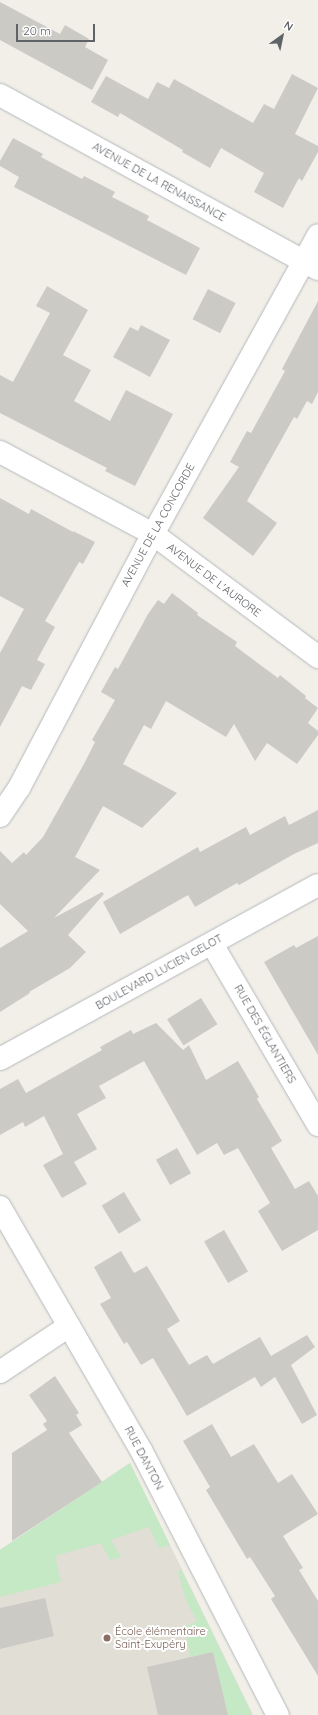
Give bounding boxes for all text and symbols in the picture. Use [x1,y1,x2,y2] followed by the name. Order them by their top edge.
[18,16,97,42] scale bar
[262,16,302,56] north arrow
[281,18,296,34] text: N
[23,23,51,38] text: 20 m
[90,140,228,224] street label: AVENUE DE LA RENAISSANCE
[119,461,197,589] street label: AVENUE DE LA CONCORDE
[164,540,264,620] street label: AVENUE DE L'AURORE
[93,932,225,1012] street label: BOULEVARD LUCIEN GELOT
[231,982,299,1086] street label: RUE DES ÉGLANTIERS
[122,1424,166,1492] street label: RUE DANTON
[115,1625,206,1651] place label: École élémentaire Saint-Exupéry
[102,1633,112,1643] marker: École élémentaire Saint-Exupéry

